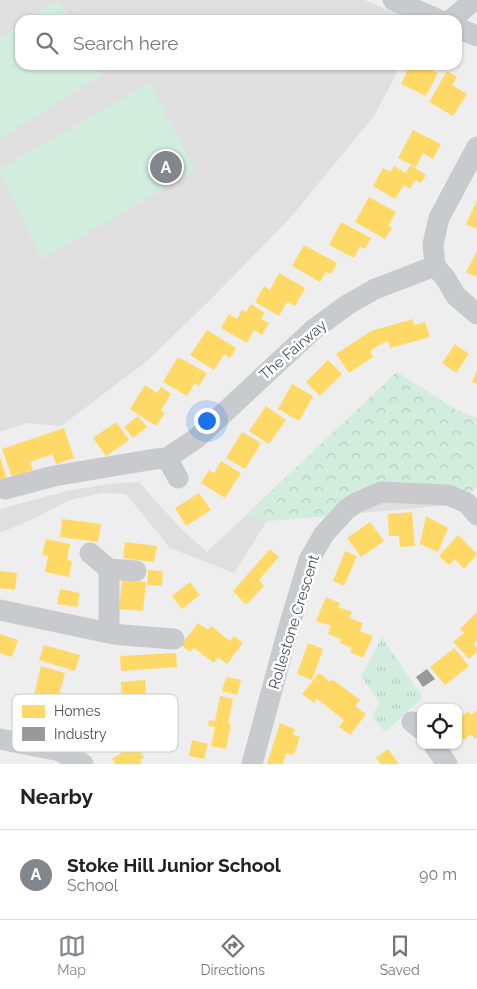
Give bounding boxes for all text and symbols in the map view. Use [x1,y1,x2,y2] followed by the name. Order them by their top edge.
[15,15,462,70] search box
[33,29,61,57] icon: search
[73,32,179,54] text: Search here
[150,148,182,186] pin: A
[256,316,330,384] street label: The Fairway
[194,408,220,434] your location
[265,552,323,692] street label: Rollestone Crescent
[12,694,178,752] legend
[54,703,101,719] text: Homes
[417,704,462,749] map controls
[417,704,462,749] button: locate
[54,726,107,742] text: Industry
[20,784,93,809] text: Nearby
[67,854,281,876] text: Stoke Hill Junior School
[31,865,41,884] text: A
[419,865,457,884] text: 90 m
[67,876,118,895] text: School
[57,932,86,978] tab: Map
[200,932,265,978] tab: Directions
[380,932,420,978] tab: Saved

